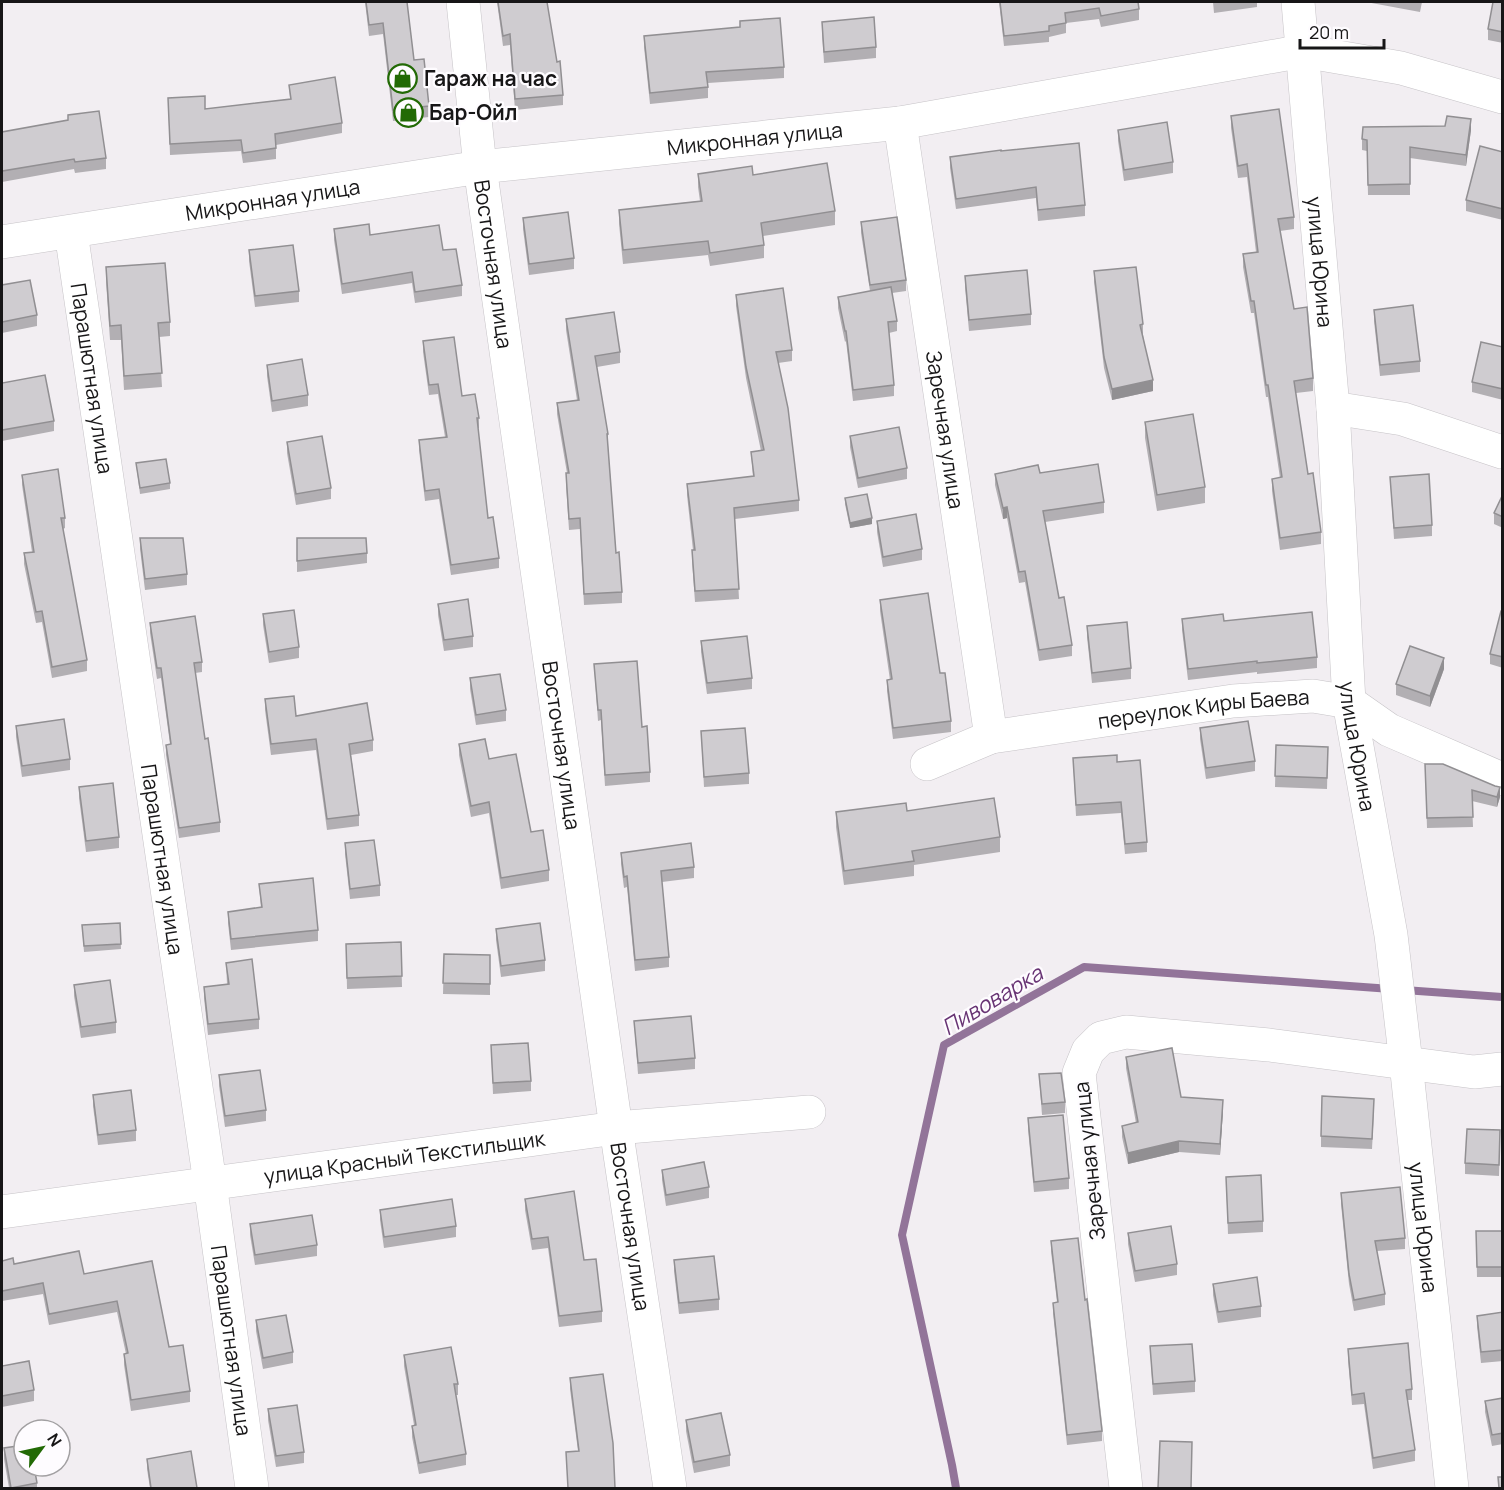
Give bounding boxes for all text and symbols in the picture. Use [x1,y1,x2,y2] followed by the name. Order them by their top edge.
[1300,12,1384,50] scale bar
[1309,20,1349,44] text: 20 m
[387,62,419,94] shop icon: Гараж на час
[424,64,557,92] place label: Гараж на час
[392,96,424,128] shop icon: Бар-Ойл
[429,98,517,126] place label: Бар-Ойл
[665,115,844,161] street label: Микронная улица
[183,172,362,227] street label: Микронная улица
[468,178,520,350] street label: Восточная улица
[1301,195,1340,329] street label: улица Юрина
[65,281,120,476] street label: Парашютная улица
[920,349,971,511] street label: Заречная улица
[536,659,588,832] street label: Восточная улица
[1334,681,1382,813] street label: улица Юрина
[1096,682,1310,735] street label: переулок Киры Баева
[135,762,190,957] street label: Парашютная улица
[936,957,1050,1042] water label: Пивоварка
[1067,1080,1111,1242] street label: Заречная улица
[262,1124,547,1190] street label: улица Красный Текстильщик
[604,1140,657,1313] street label: Восточная улица
[1403,1161,1445,1294] street label: улица Юрина
[205,1243,259,1438] street label: Парашютная улица
[12,1418,72,1478] north arrow
[42,1429,67,1451] text: N

